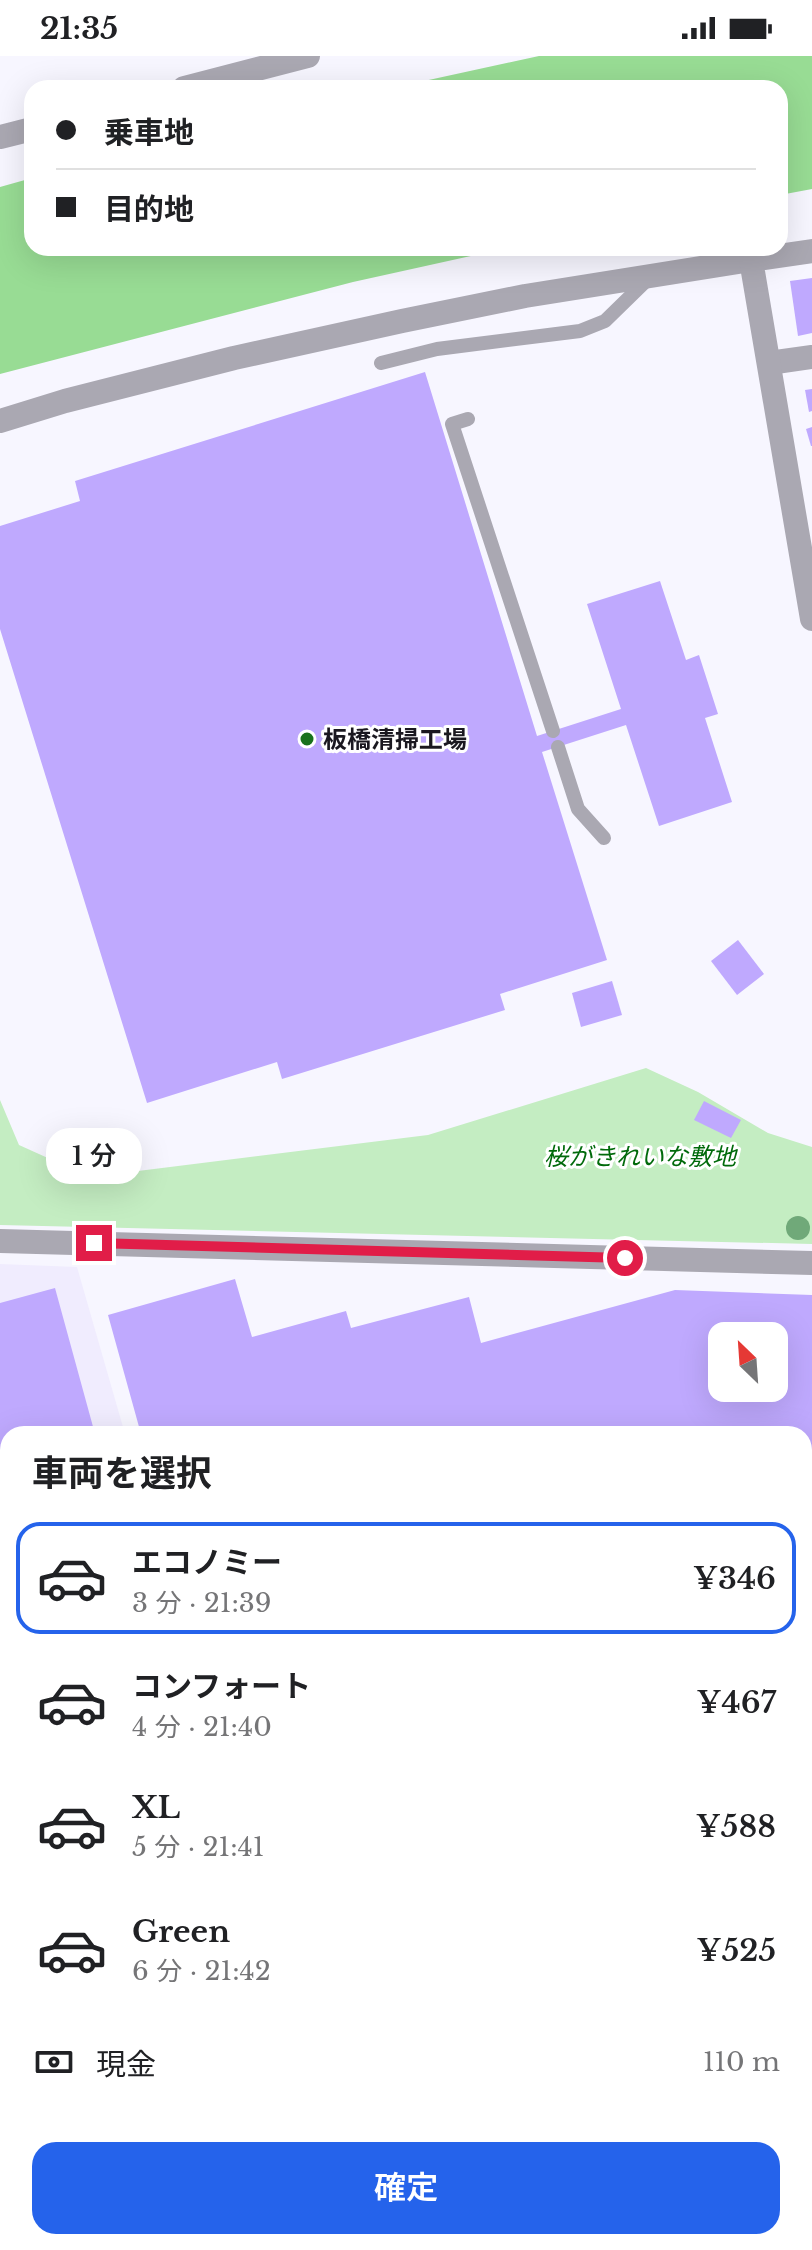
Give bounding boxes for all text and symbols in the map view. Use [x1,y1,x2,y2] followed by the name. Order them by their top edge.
[40,10,118,47] text: 21:35
[104,114,194,151] text: 乗車地
[104,191,194,228] text: 目的地
[323,725,467,754] place label: 板橋清掃工場
[298,730,316,748] marker: 板橋清掃工場
[46,1127,142,1183] callout: 1 分
[72,1140,116,1172] text: 1 分
[544,1142,739,1171] park label: 桜がきれいな敷地
[76,1225,112,1261] route end
[607,1240,643,1276] route start
[708,1322,788,1402] north arrow
[708,1322,788,1402] map controls
[32,1451,212,1496] text: 車両を選択
[36,1542,108,1614] icon: car
[132,1544,282,1581] text: エコノミー
[693,1560,776,1597] text: ¥346
[132,1587,272,1619] text: 3 分 · 21:39
[36,1666,108,1738] icon: car
[132,1668,311,1705] text: コンフォート
[697,1684,776,1721] text: ¥467
[132,1711,272,1743] text: 4 分 · 21:40
[132,1789,180,1826] text: XL
[36,1790,108,1862] icon: car
[696,1808,776,1845] text: ¥588
[132,1831,264,1863] text: 5 分 · 21:41
[132,1913,230,1950] text: Green
[36,1914,108,1986] icon: car
[697,1932,776,1969] text: ¥525
[132,1955,271,1987] text: 6 分 · 21:42
[32,2040,76,2084] icon: cash
[96,2046,156,2083] text: 現金
[703,2046,780,2078] text: 110 m
[32,2142,780,2234] button: 確定

